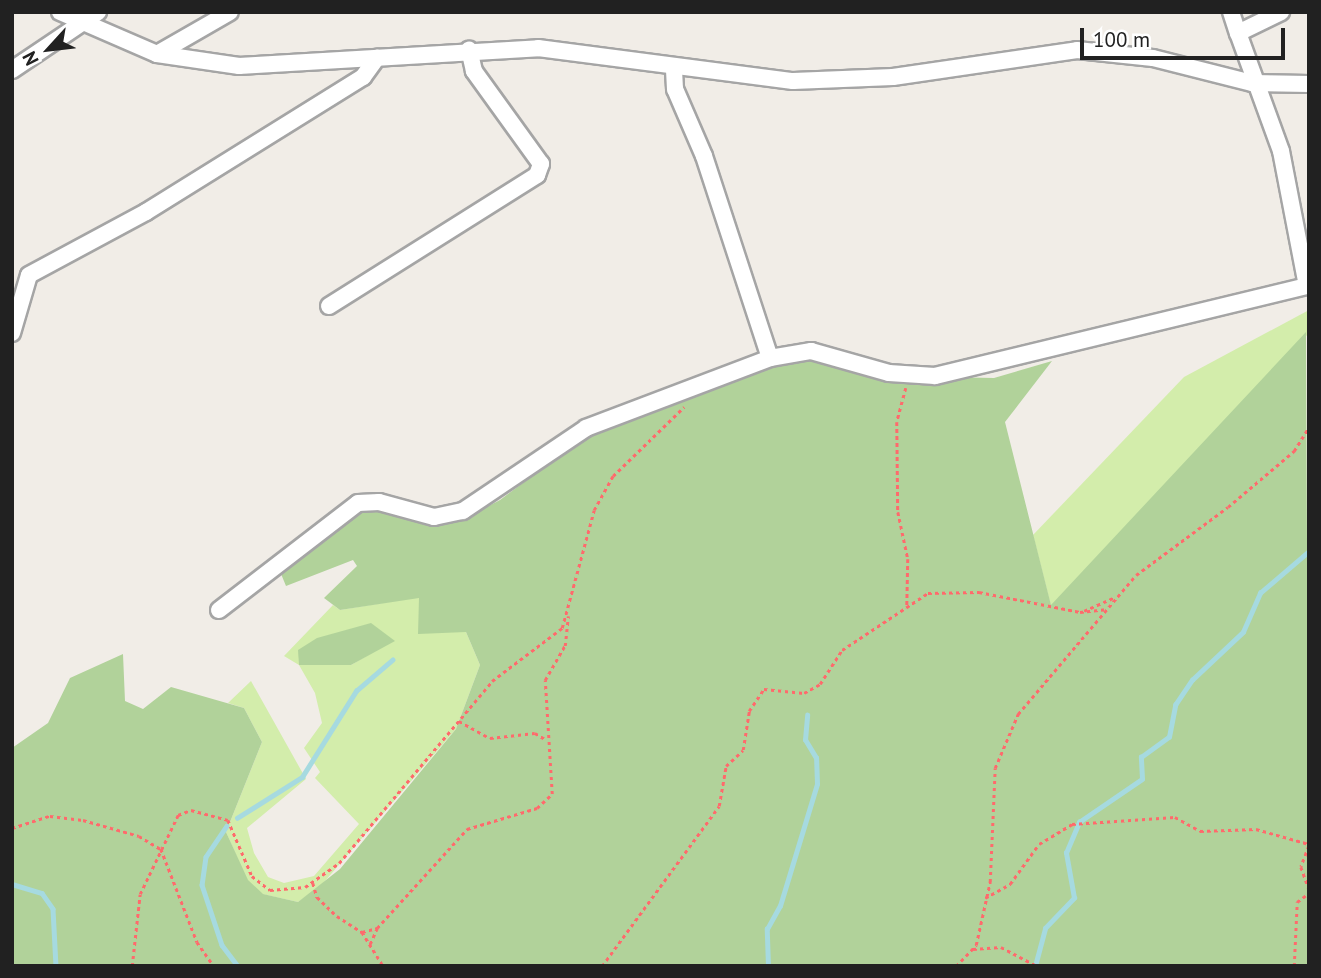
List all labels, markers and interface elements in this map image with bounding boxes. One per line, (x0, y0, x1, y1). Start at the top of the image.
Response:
north arrow (14, 14, 84, 84)
scale bar (1083, 14, 1288, 58)
text: 100 m (1093, 26, 1150, 53)
text: N (17, 48, 44, 70)

